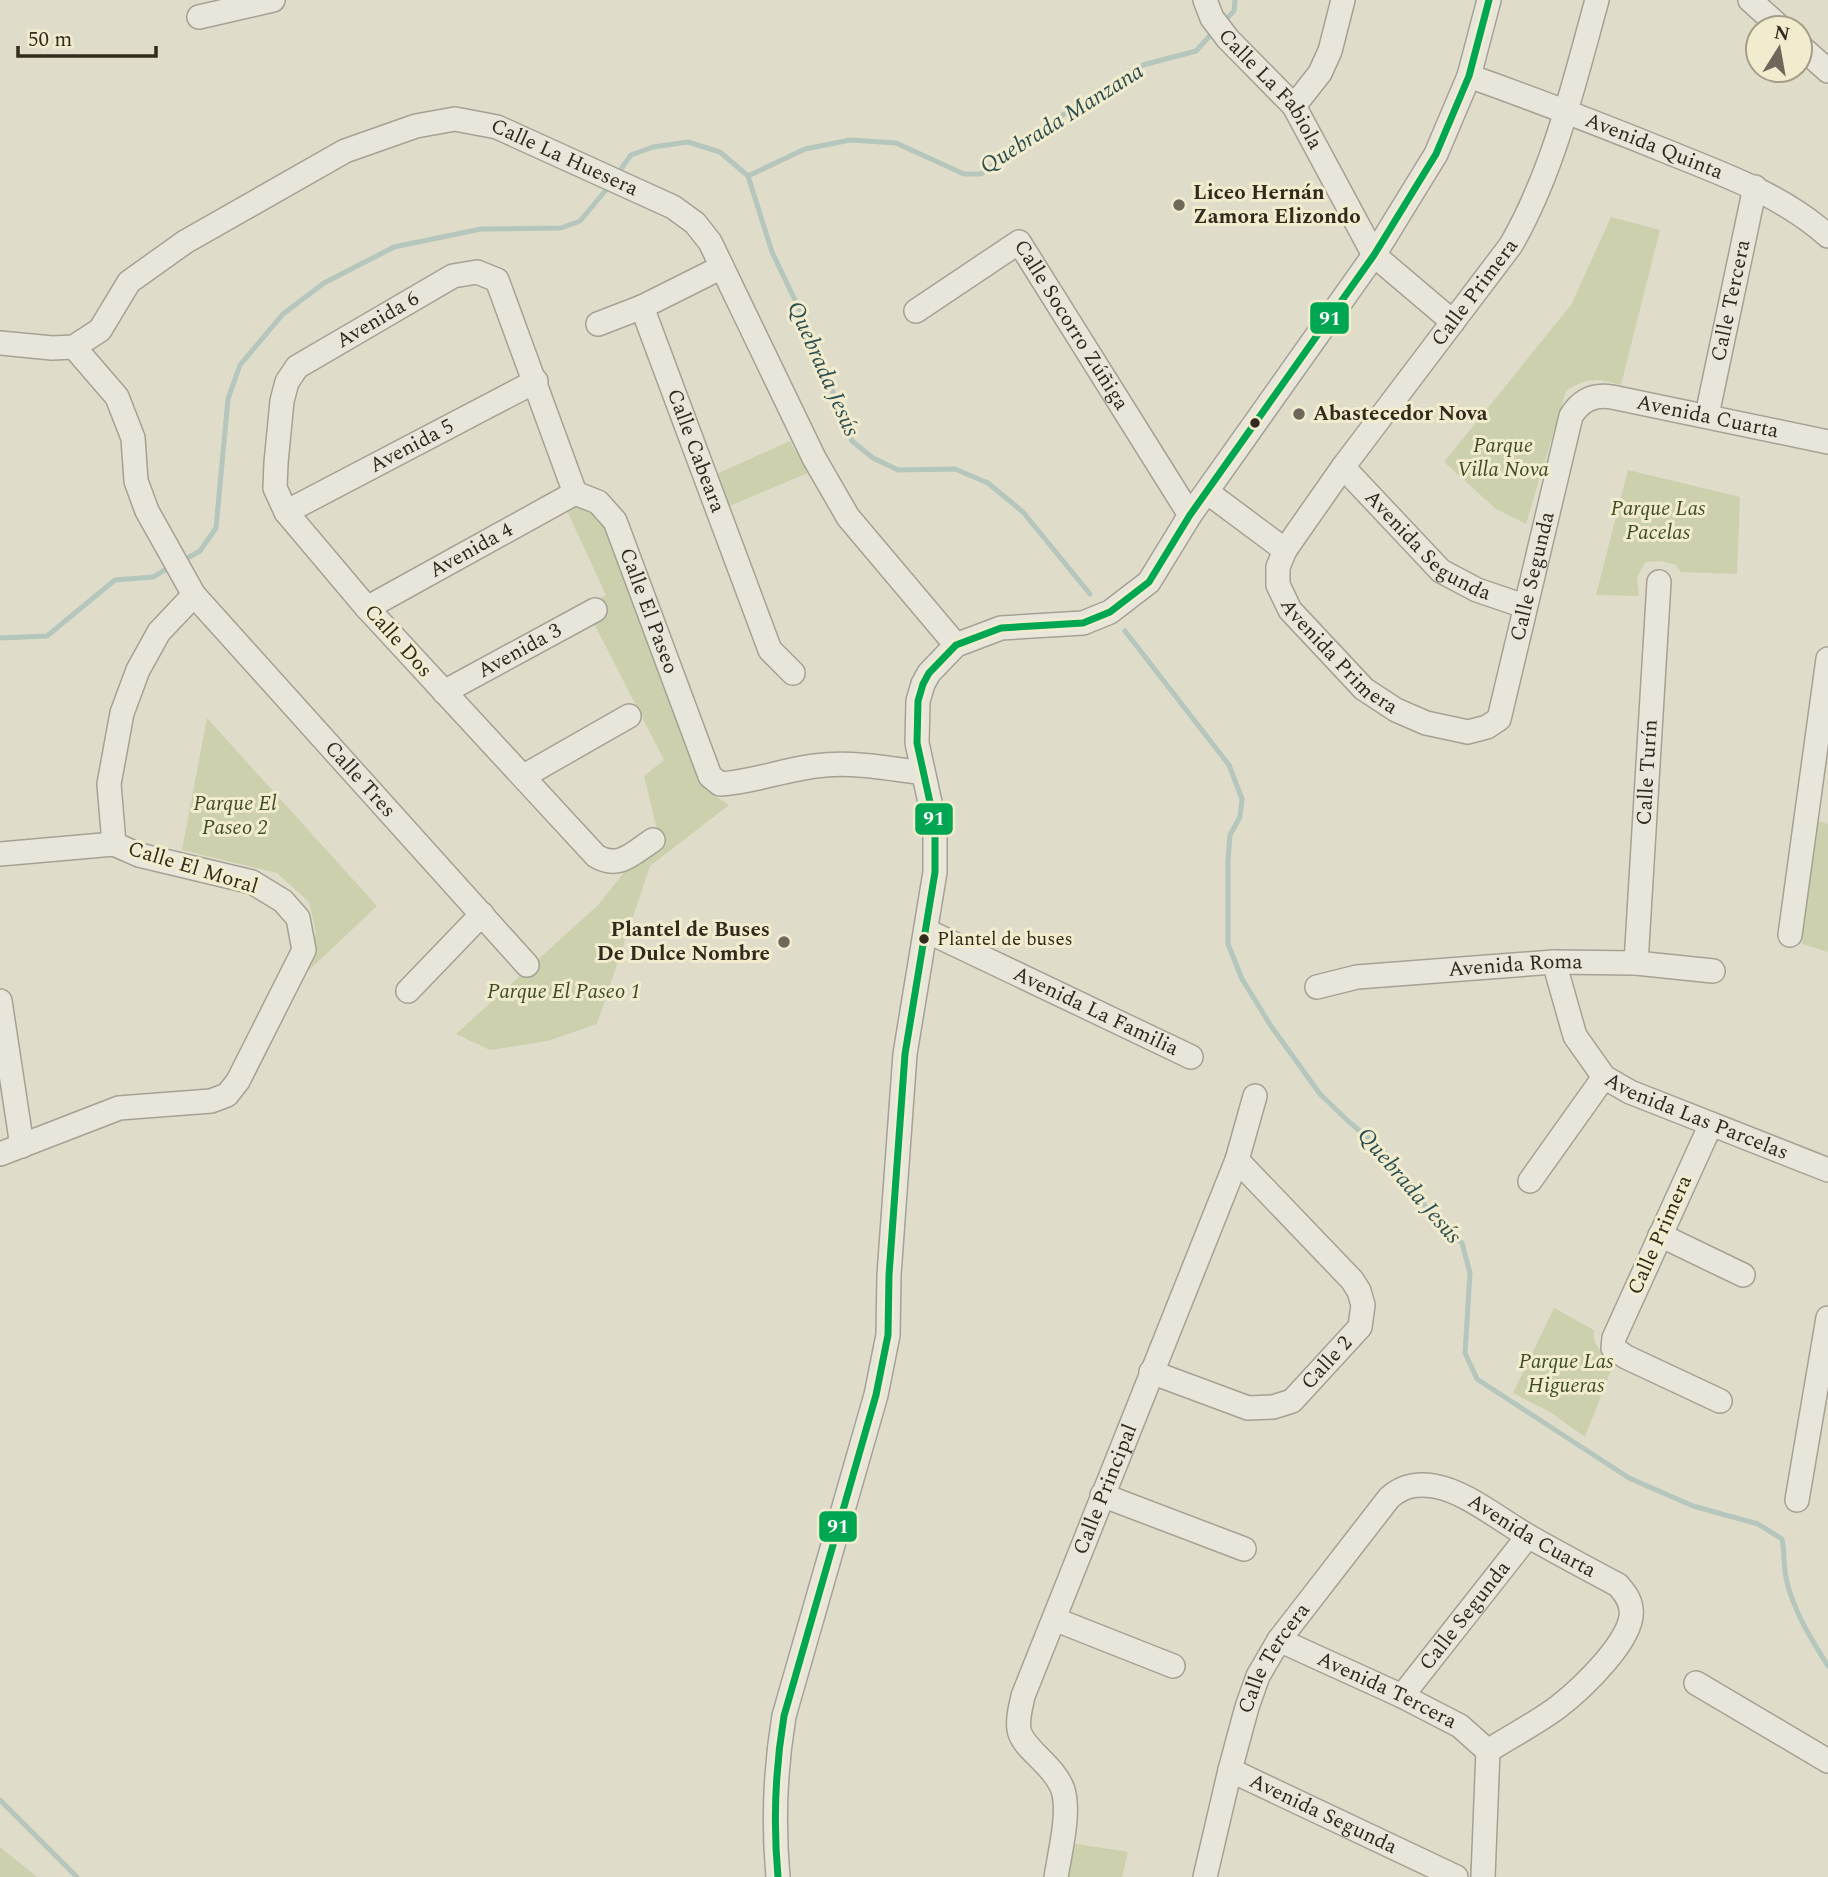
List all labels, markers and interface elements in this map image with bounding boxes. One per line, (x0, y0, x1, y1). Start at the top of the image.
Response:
scale bar (18, 14, 156, 58)
north arrow (1744, 14, 1814, 84)
text: N (1772, 18, 1792, 49)
street label: Calle La Fabiola (1210, 22, 1331, 156)
text: 50 m (28, 24, 72, 56)
water label: Quebrada Manzana (973, 54, 1151, 184)
street label: Avenida Quinta (1580, 104, 1729, 189)
street label: Calle La Huesera (485, 110, 644, 205)
place label: Liceo Hernán Zamora Elizondo (1193, 177, 1361, 233)
marker: Liceo Hernán Zamora Elizondo (1171, 197, 1187, 213)
street label: Calle Primera (1423, 231, 1527, 353)
street label: Calle Socorro Zúñiga (1005, 233, 1137, 417)
street label: Calle Tercera (1703, 236, 1760, 364)
street label: Avenida 6 (330, 283, 425, 357)
water label: Quebrada Jesús (778, 296, 868, 442)
line badge: 91 (1309, 301, 1350, 335)
text: 91 (1319, 305, 1341, 334)
street label: Calle Cabeara (658, 384, 734, 518)
street label: Avenida Cuarta (1634, 386, 1782, 447)
place label: Abastecedor Nova (1313, 398, 1488, 430)
marker: Abastecedor Nova (1291, 406, 1307, 422)
street label: Avenida 5 (364, 411, 460, 482)
unlabelled marker (1248, 416, 1262, 430)
park label: Parque Villa Nova (1457, 430, 1549, 486)
street label: Avenida Segunda (1357, 483, 1496, 610)
park label: Parque Las Pacelas (1610, 493, 1706, 549)
street label: Calle Segunda (1502, 508, 1564, 645)
street label: Avenida 4 (423, 514, 519, 587)
street label: Calle El Paseo (610, 543, 687, 679)
street label: Avenida Primera (1271, 594, 1405, 723)
street label: Calle Dos (356, 597, 440, 685)
street label: Avenida 3 (472, 615, 568, 687)
street label: Calle Turín (1628, 718, 1667, 826)
street label: Calle Tres (316, 734, 403, 825)
park label: Parque El Paseo 2 (193, 788, 277, 844)
line badge: 91 (914, 802, 954, 836)
text: 91 (923, 805, 945, 834)
street label: Calle El Moral (124, 833, 262, 903)
place label: Plantel de Buses De Dulce Nombre (597, 914, 770, 970)
place label: Plantel de buses (937, 925, 1073, 954)
marker: Plantel de buses (917, 932, 931, 946)
marker: Plantel de Buses De Dulce Nombre (776, 934, 792, 950)
street label: Avenida Roma (1447, 946, 1583, 986)
street label: Avenida La Familia (1007, 958, 1185, 1065)
park label: Parque El Paseo 1 (487, 976, 641, 1008)
street label: Avenida Las Parcelas (1598, 1064, 1793, 1169)
water label: Quebrada Jesús (1348, 1120, 1470, 1252)
street label: Calle Primera (1619, 1169, 1701, 1300)
street label: Calle 2 (1294, 1329, 1360, 1397)
park label: Parque Las Higueras (1518, 1346, 1614, 1402)
street label: Calle Principal (1065, 1419, 1146, 1560)
street label: Avenida Cuarta (1461, 1486, 1602, 1587)
line badge: 91 (818, 1510, 858, 1543)
text: 91 (827, 1513, 849, 1542)
street label: Calle Segunda (1412, 1553, 1519, 1678)
street label: Calle Tercera (1230, 1595, 1319, 1718)
street label: Avenida Tercera (1312, 1643, 1463, 1738)
street label: Avenida Segunda (1244, 1765, 1403, 1863)

